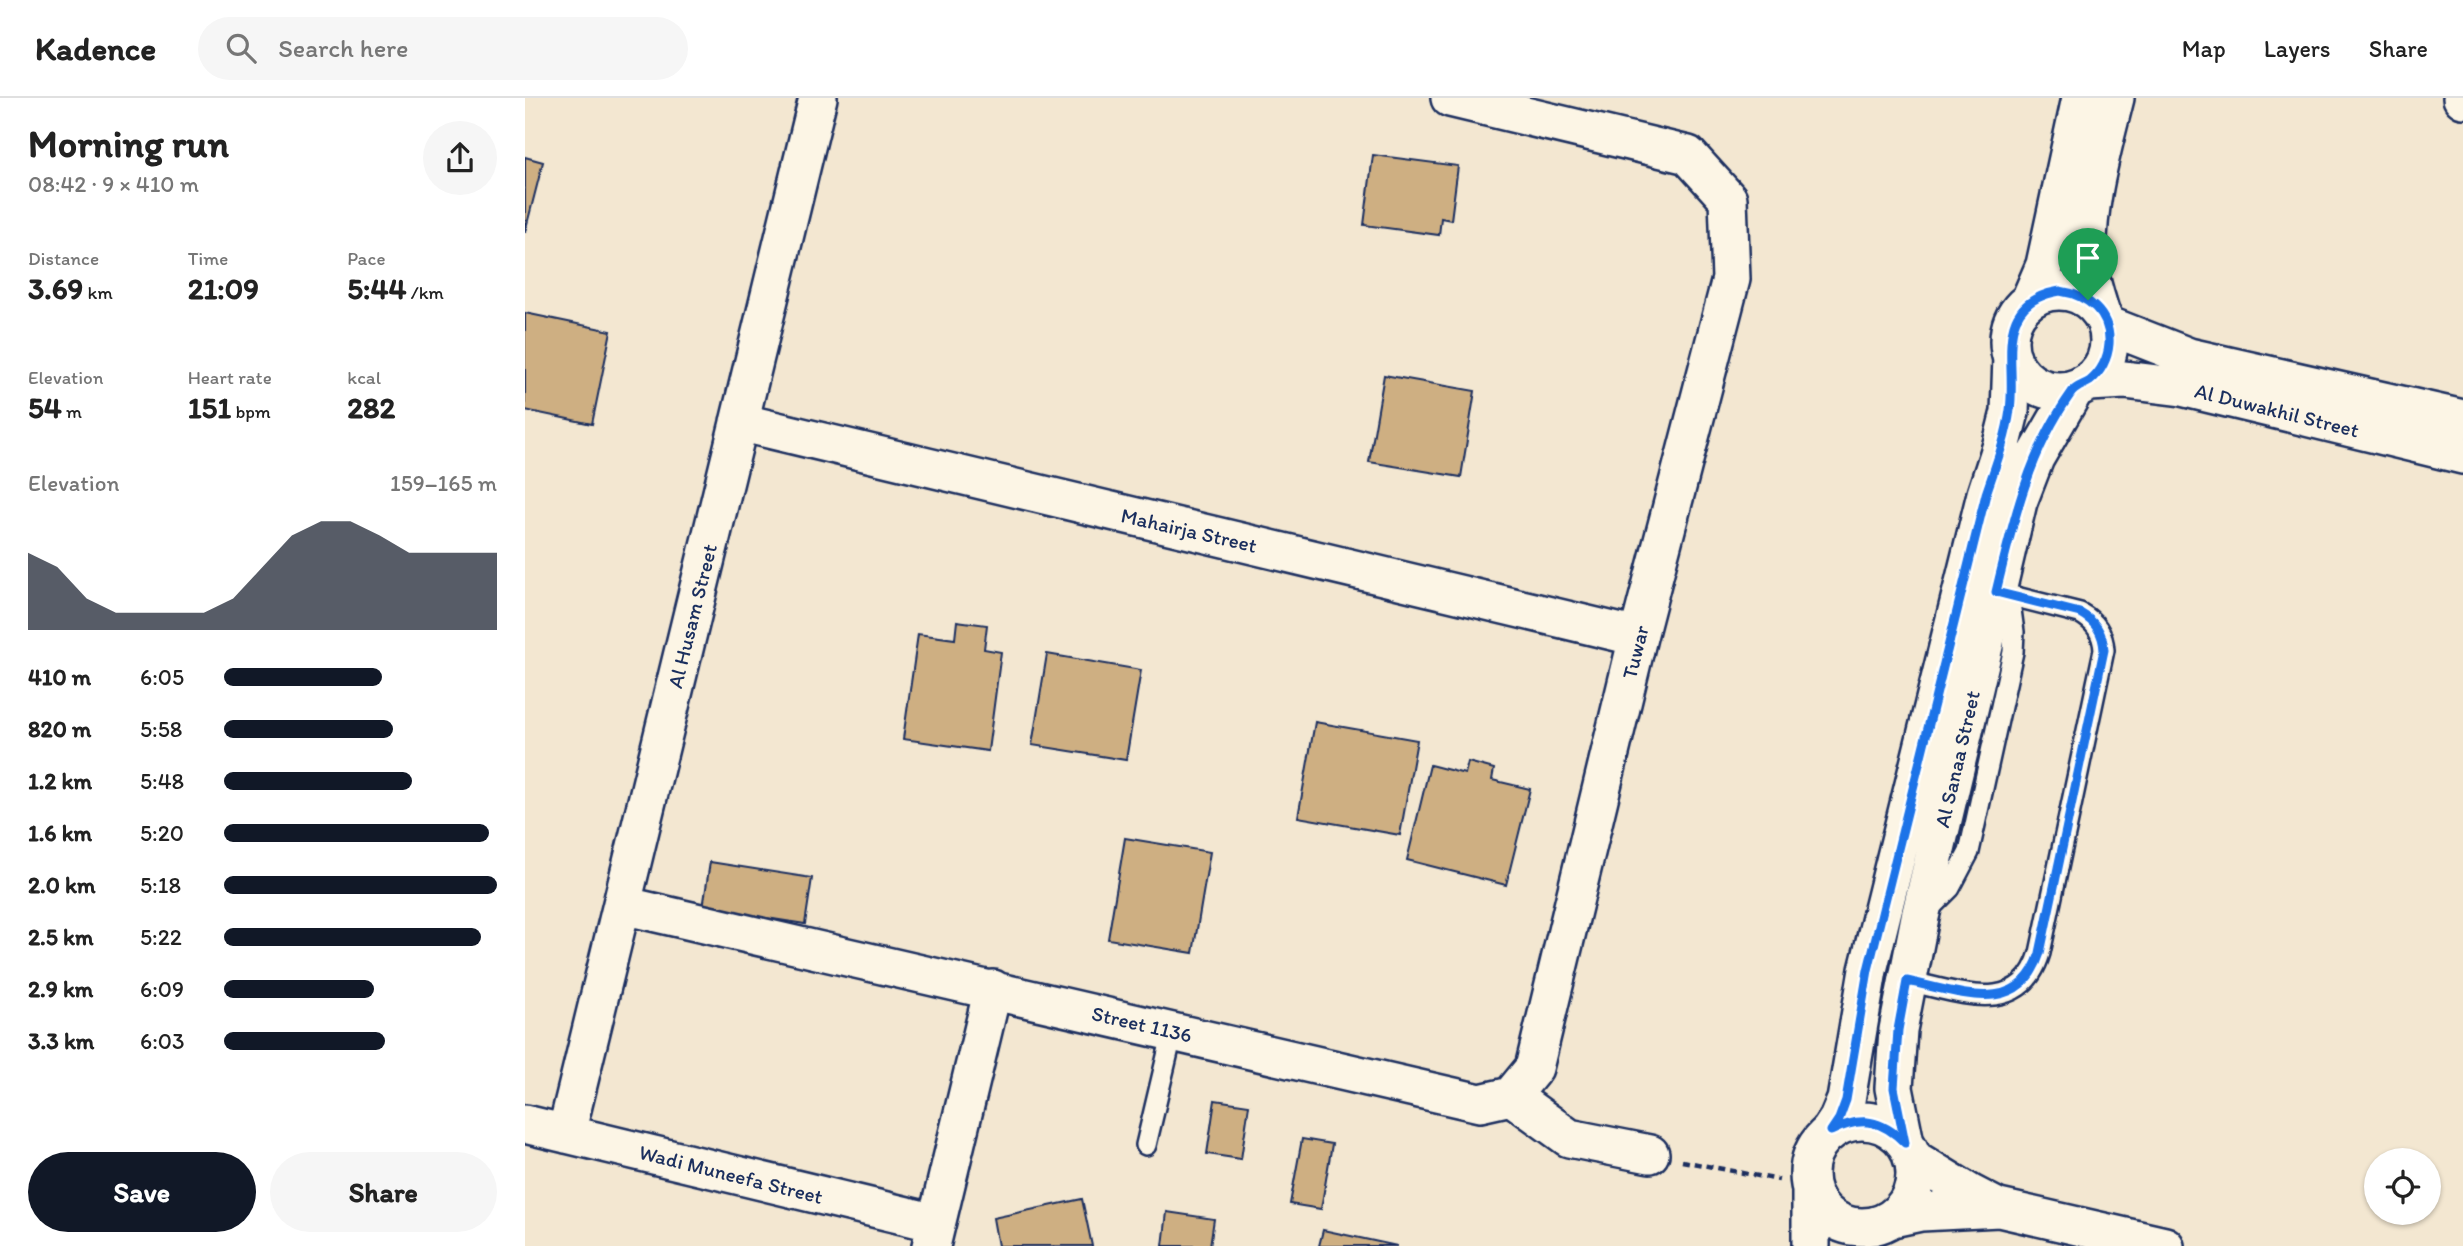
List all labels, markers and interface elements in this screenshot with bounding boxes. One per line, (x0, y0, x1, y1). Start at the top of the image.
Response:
search box (198, 17, 688, 80)
text: Kadence (35, 29, 156, 68)
icon: search (222, 29, 260, 67)
text: Search here (278, 32, 409, 64)
text: Map (2182, 34, 2226, 63)
text: Layers (2264, 34, 2331, 63)
text: Share (2369, 34, 2428, 63)
text: Morning run (28, 121, 229, 167)
button: share (423, 121, 497, 195)
text: 08:42 · 9 × 410 m (28, 170, 199, 198)
pin (2058, 228, 2118, 300)
icon: arrive (2069, 239, 2107, 277)
text: Distance (28, 247, 99, 270)
text: Time (188, 247, 228, 270)
text: Pace (347, 247, 385, 270)
text: 3.69 (28, 270, 83, 307)
text: 21:09 (188, 270, 259, 307)
text: 5:44 (347, 270, 407, 307)
text: km (83, 281, 113, 304)
text: /km (407, 281, 444, 304)
text: Elevation (28, 366, 104, 389)
text: Heart rate (188, 366, 272, 389)
text: kcal (347, 366, 381, 389)
street label: Al Duwakhil Street (2192, 378, 2362, 443)
text: 54 (28, 389, 62, 426)
text: 151 (188, 389, 231, 426)
text: 282 (347, 389, 395, 426)
text: m (62, 400, 82, 423)
text: bpm (231, 400, 271, 423)
text: Elevation (28, 469, 119, 497)
text: 159–165 m (390, 469, 497, 497)
street label: Mahairja Street (1119, 502, 1260, 558)
street label: Al Husam Street (662, 541, 722, 691)
street label: Tuwar (1616, 623, 1654, 681)
text: 410 m (28, 663, 91, 691)
text: 6:05 (140, 663, 184, 691)
street label: Al Sanaa Street (1929, 688, 1985, 830)
text: 820 m (28, 715, 91, 743)
text: 5:58 (140, 715, 182, 743)
text: 1.2 km (28, 767, 92, 795)
text: 5:48 (140, 767, 184, 795)
text: 1.6 km (28, 819, 92, 847)
text: 5:20 (140, 819, 184, 847)
text: 2.0 km (28, 871, 96, 899)
text: 5:18 (140, 871, 181, 899)
text: 2.5 km (28, 923, 93, 951)
text: 5:22 (140, 923, 182, 951)
text: 2.9 km (28, 975, 93, 1003)
text: 6:09 (140, 975, 184, 1003)
street label: Street 1136 (1089, 1000, 1195, 1048)
text: 3.3 km (28, 1027, 94, 1055)
text: 6:03 (140, 1027, 185, 1055)
street label: Wadi Muneefa Street (636, 1139, 826, 1209)
map controls (2364, 1148, 2441, 1225)
button: locate (2364, 1148, 2441, 1225)
button: Save (28, 1152, 256, 1232)
button: Share (270, 1152, 497, 1232)

